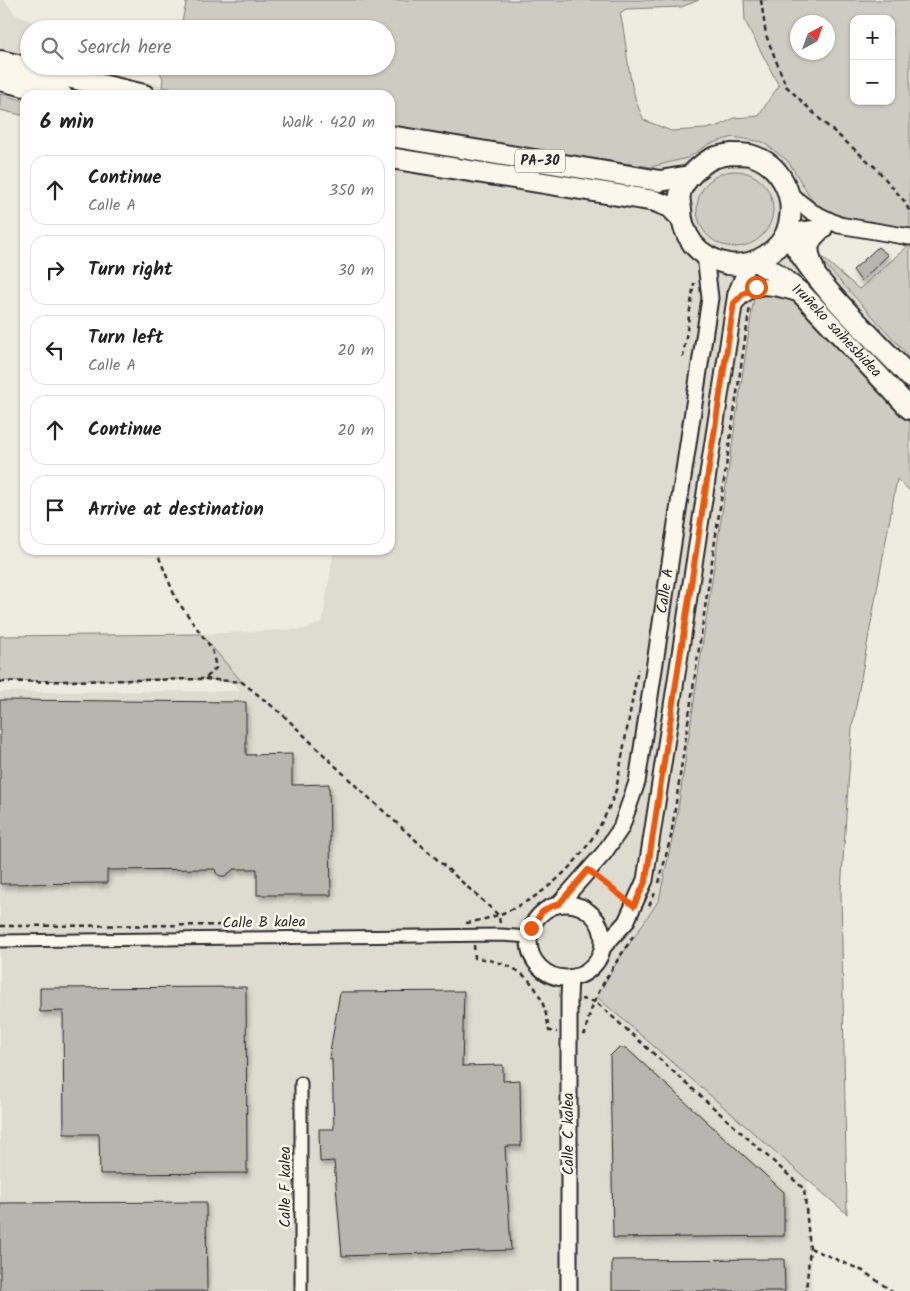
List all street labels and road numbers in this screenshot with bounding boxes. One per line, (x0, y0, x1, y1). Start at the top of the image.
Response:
road number: PA-30 (515, 150, 565, 172)
street label: Iruñeko saihesbidea (786, 278, 887, 384)
street label: Calle A (651, 567, 681, 615)
street label: Calle B kalea (222, 910, 306, 936)
street label: Calle C kalea (557, 1093, 581, 1175)
street label: Calle F kalea (274, 1146, 298, 1228)

